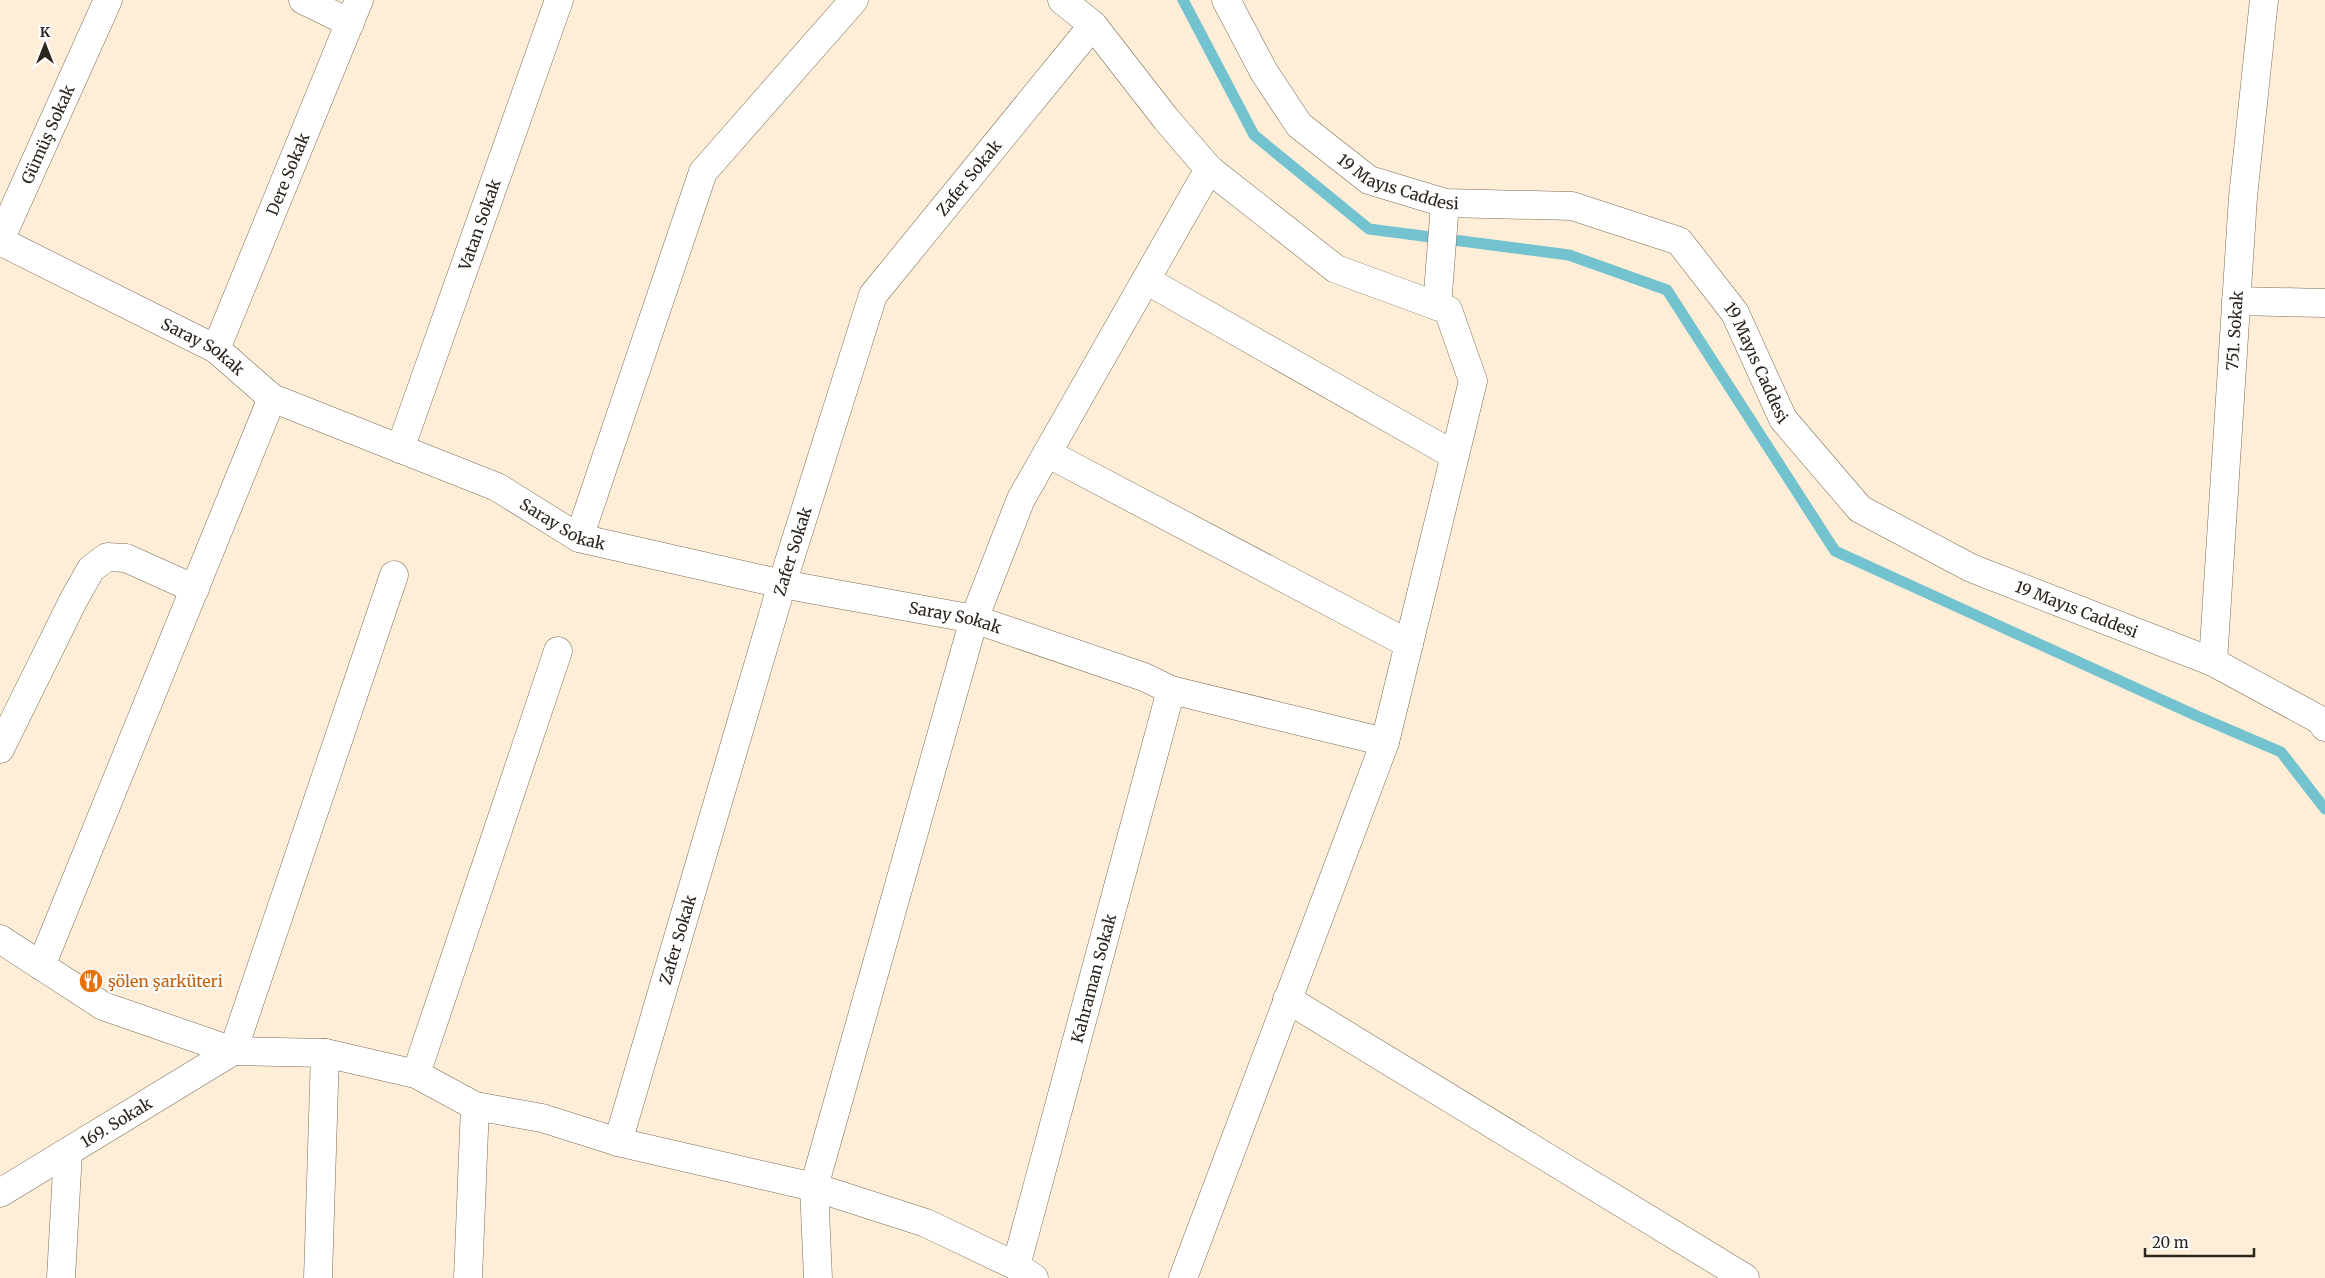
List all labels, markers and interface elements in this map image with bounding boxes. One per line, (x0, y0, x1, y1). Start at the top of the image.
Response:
north arrow (20, 20, 70, 70)
text: K (40, 23, 51, 41)
street label: Gümüş Sokak (17, 81, 79, 187)
street label: Dere Sokak (262, 129, 314, 218)
street label: Zafer Sokak (932, 135, 1006, 220)
street label: 19 Mayıs Caddesi (1334, 149, 1459, 213)
street label: Vatan Sokak (454, 176, 505, 274)
street label: 751. Sokak (2222, 289, 2247, 371)
street label: 19 Mayıs Caddesi (1720, 298, 1792, 428)
street label: Saray Sokak (158, 313, 249, 380)
street label: Saray Sokak (516, 494, 608, 554)
street label: Zafer Sokak (769, 503, 816, 598)
street label: 19 Mayıs Caddesi (2012, 576, 2141, 642)
street label: Saray Sokak (907, 597, 1005, 638)
street label: Zafer Sokak (655, 892, 700, 987)
street label: Kahraman Sokak (1067, 911, 1121, 1045)
restaurant icon: şölen şarküteri (78, 968, 104, 994)
place label: şölen şarküteri (108, 971, 223, 991)
street label: 169. Sokak (77, 1092, 156, 1152)
scale bar (2145, 1226, 2254, 1258)
text: 20 m (2152, 1233, 2189, 1252)

